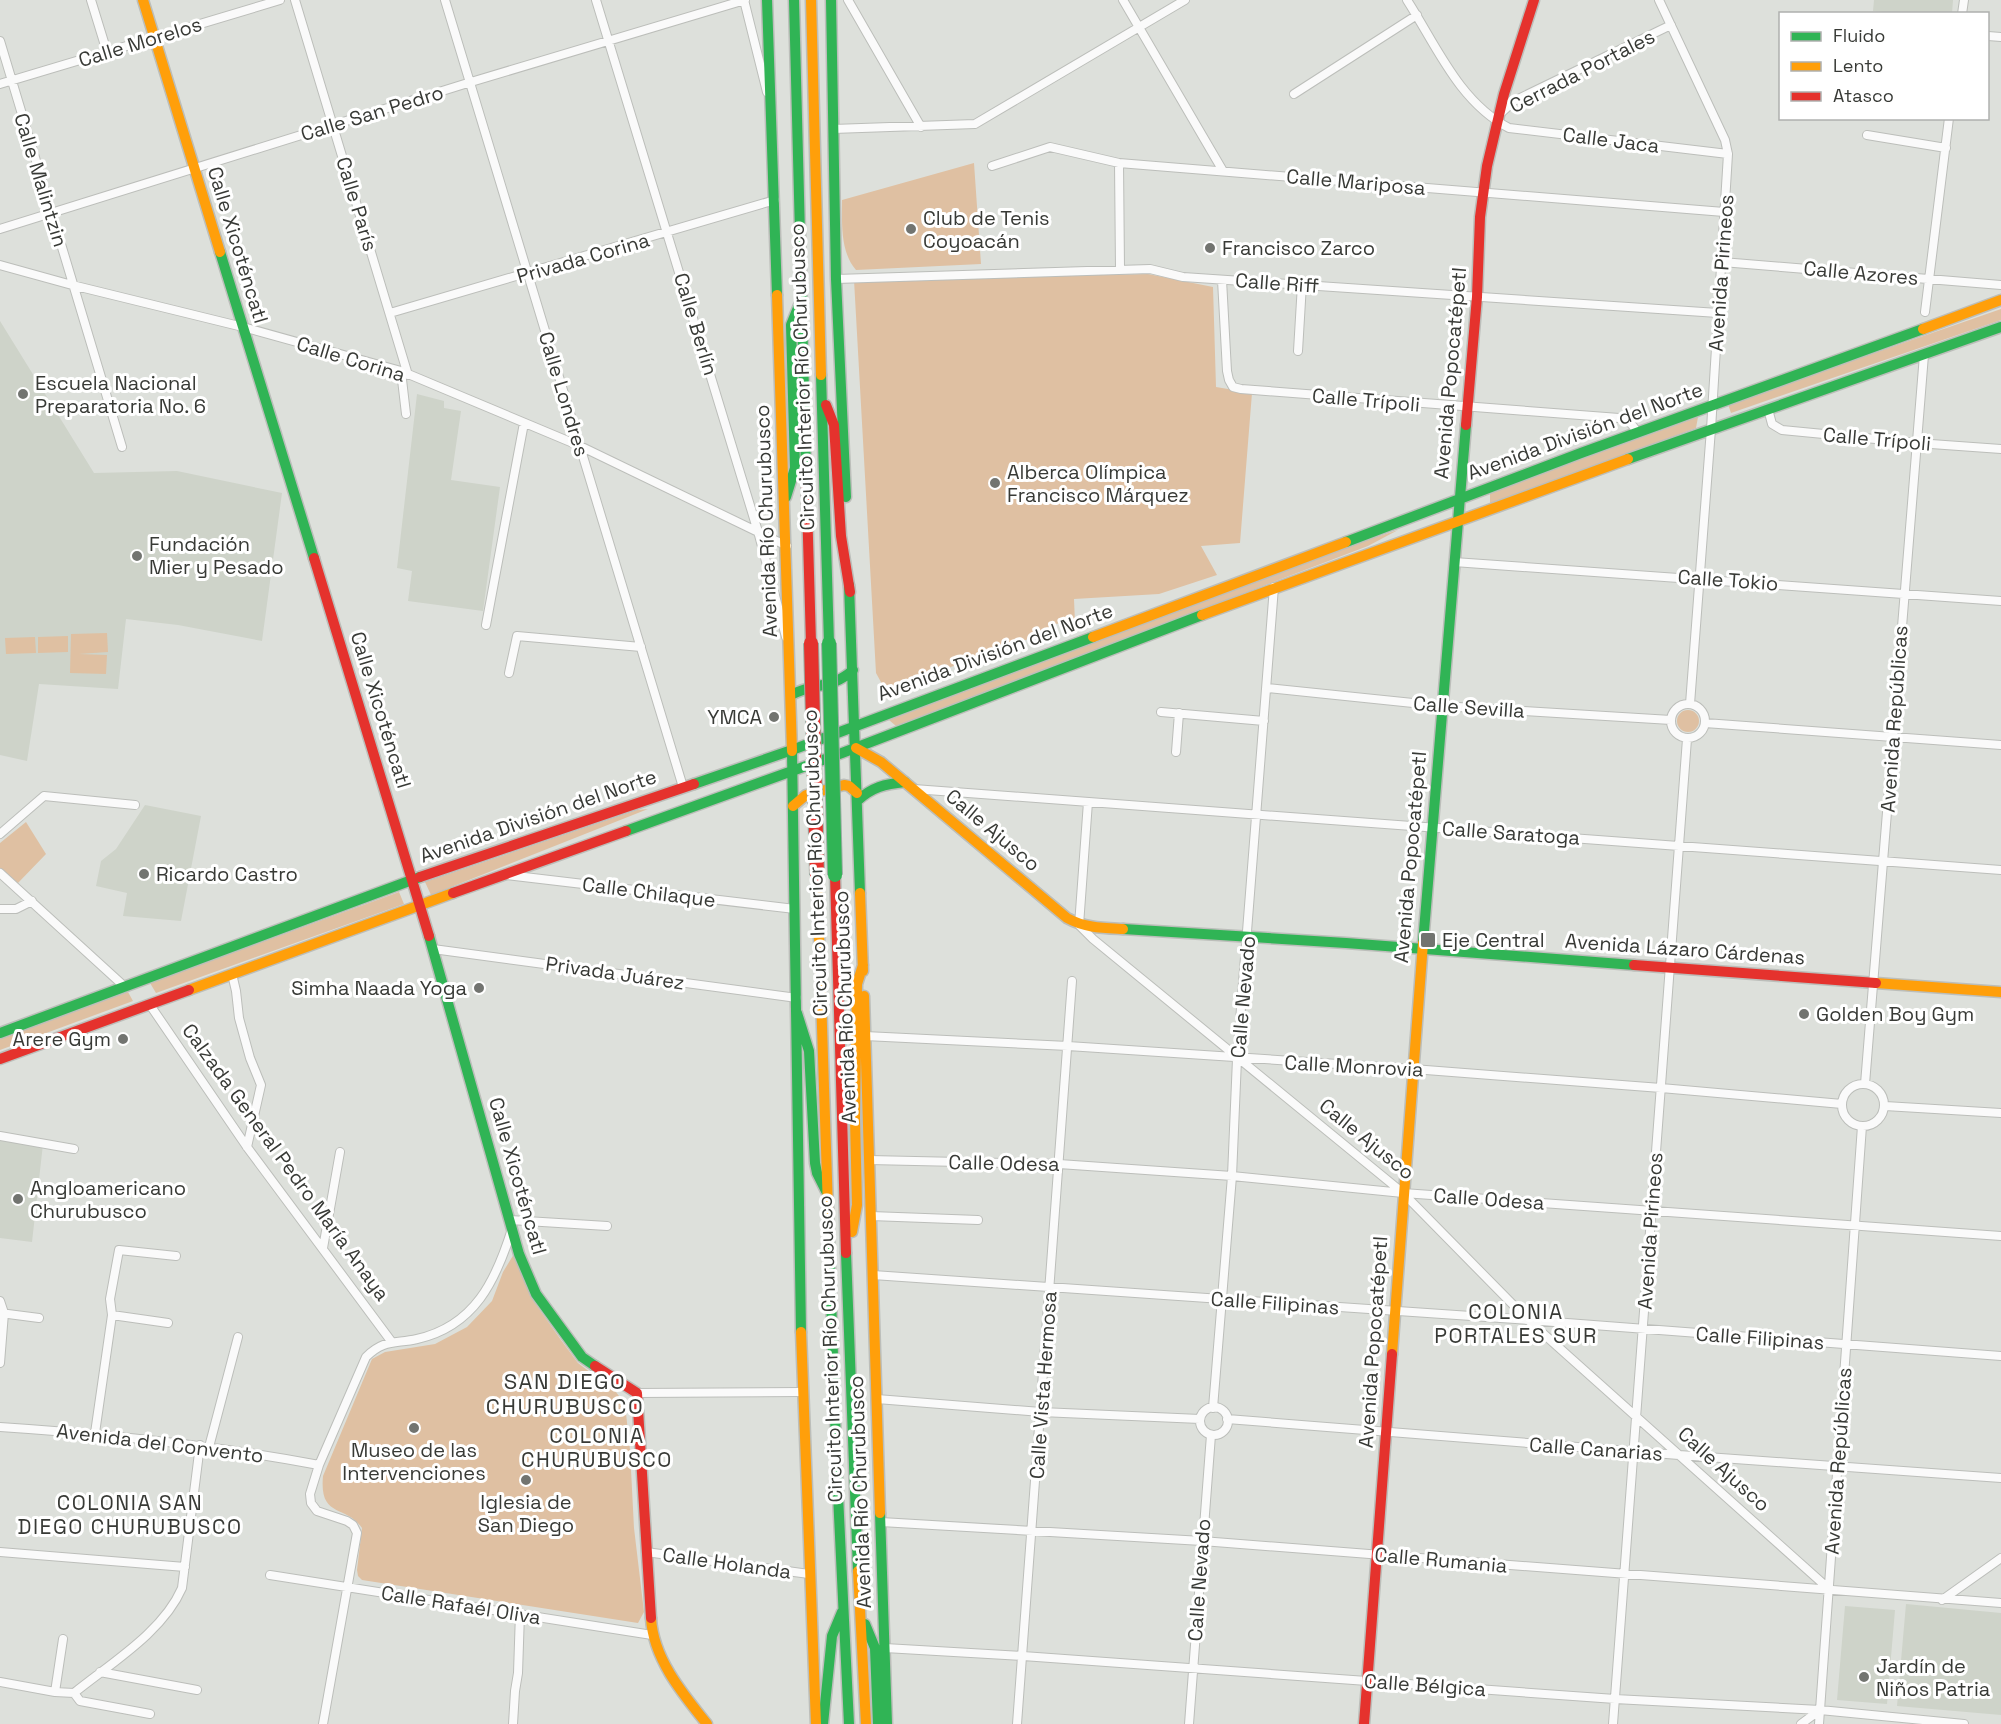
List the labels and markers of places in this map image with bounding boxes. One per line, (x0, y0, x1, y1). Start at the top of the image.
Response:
place label: Club de Tenis Coyoacán (923, 205, 1050, 254)
marker: Club de Tenis Coyoacán (904, 222, 918, 236)
place label: Francisco Zarco (1222, 235, 1375, 261)
marker: Francisco Zarco (1203, 241, 1217, 255)
place label: Escuela Nacional Preparatoria No. 6 (35, 370, 206, 419)
marker: Escuela Nacional Preparatoria No. 6 (16, 387, 30, 401)
place label: Alberca Olímpica Francisco Márquez (1007, 459, 1189, 508)
marker: Alberca Olímpica Francisco Márquez (988, 476, 1002, 490)
place label: Fundación Mier y Pesado (149, 531, 284, 580)
marker: Fundación Mier y Pesado (130, 549, 144, 563)
place label: YMCA (707, 704, 762, 730)
marker: YMCA (767, 710, 781, 724)
place label: Ricardo Castro (156, 861, 298, 887)
marker: Ricardo Castro (137, 867, 151, 881)
place label: Eje Central (1442, 927, 1545, 953)
marker: Eje Central (1419, 931, 1437, 949)
place label: Simha Naada Yoga (291, 975, 467, 1001)
marker: Simha Naada Yoga (472, 981, 486, 995)
place label: Golden Boy Gym (1816, 1001, 1974, 1027)
marker: Golden Boy Gym (1797, 1007, 1811, 1021)
place label: Arere Gym (13, 1026, 111, 1052)
marker: Arere Gym (116, 1032, 130, 1046)
place label: Angloamericano Churubusco (30, 1175, 186, 1224)
marker: Angloamericano Churubusco (11, 1192, 25, 1206)
marker: Museo de las Intervenciones (407, 1421, 421, 1435)
place label: Museo de las Intervenciones (342, 1437, 486, 1486)
marker: Iglesia de San Diego (519, 1473, 533, 1487)
place label: Iglesia de San Diego (478, 1489, 574, 1538)
place label: Jardín de Niños Patria (1876, 1653, 1990, 1702)
marker: Jardín de Niños Patria (1857, 1670, 1871, 1684)

